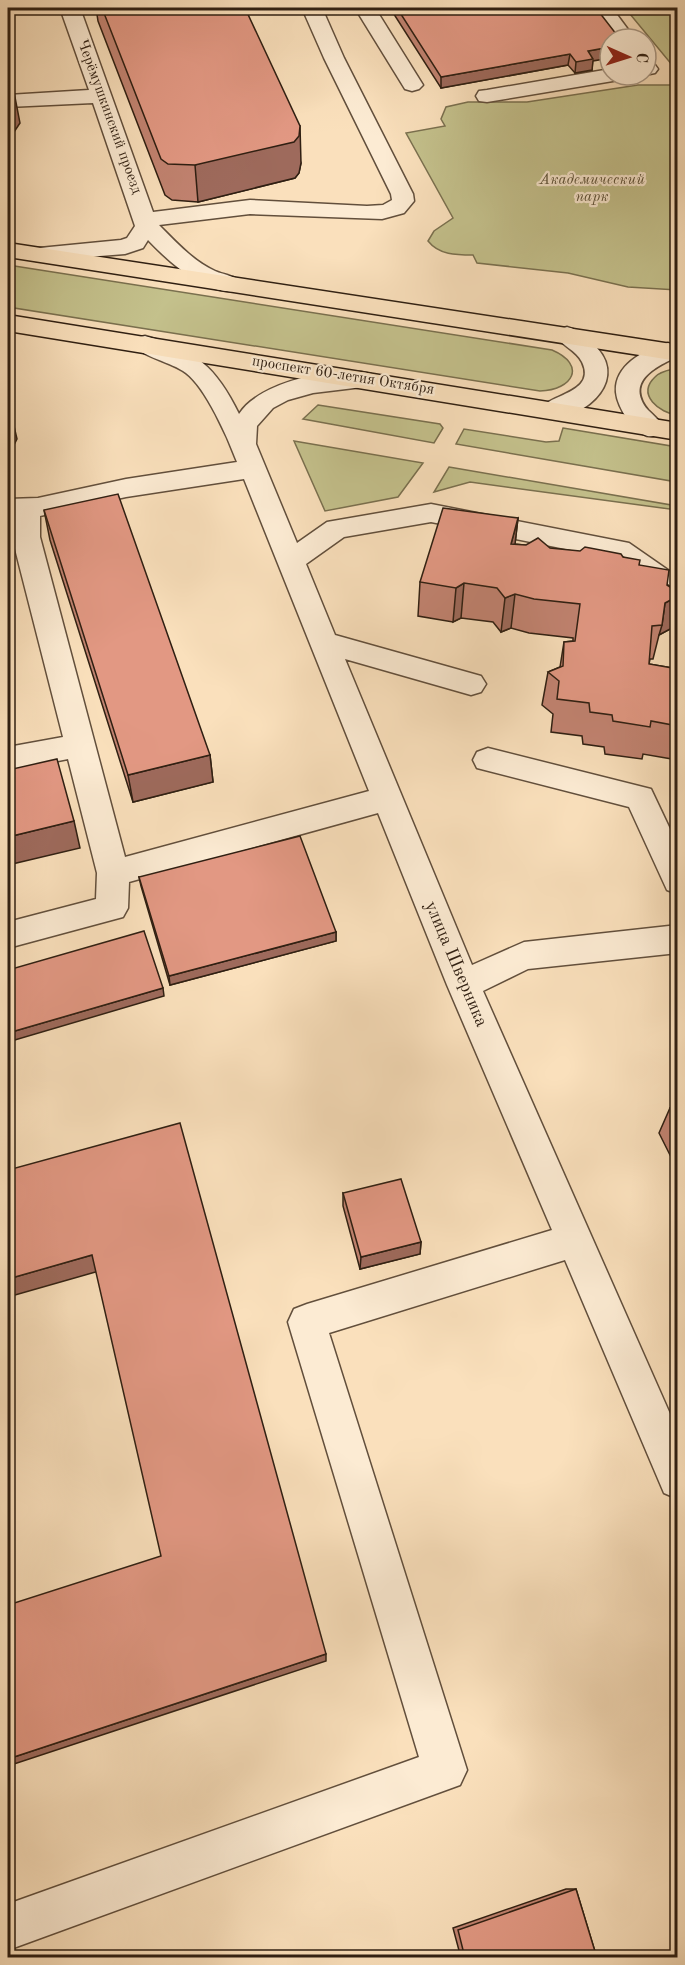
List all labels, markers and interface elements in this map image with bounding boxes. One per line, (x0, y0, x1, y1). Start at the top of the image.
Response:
north arrow (598, 27, 658, 87)
street label: Черёмушкинский проезд (74, 38, 144, 197)
text: С (633, 52, 649, 63)
park label: Академический парк (538, 173, 645, 205)
street label: проспект 60-летия Октября (251, 354, 435, 398)
street label: улица Шверника (421, 899, 491, 1030)

